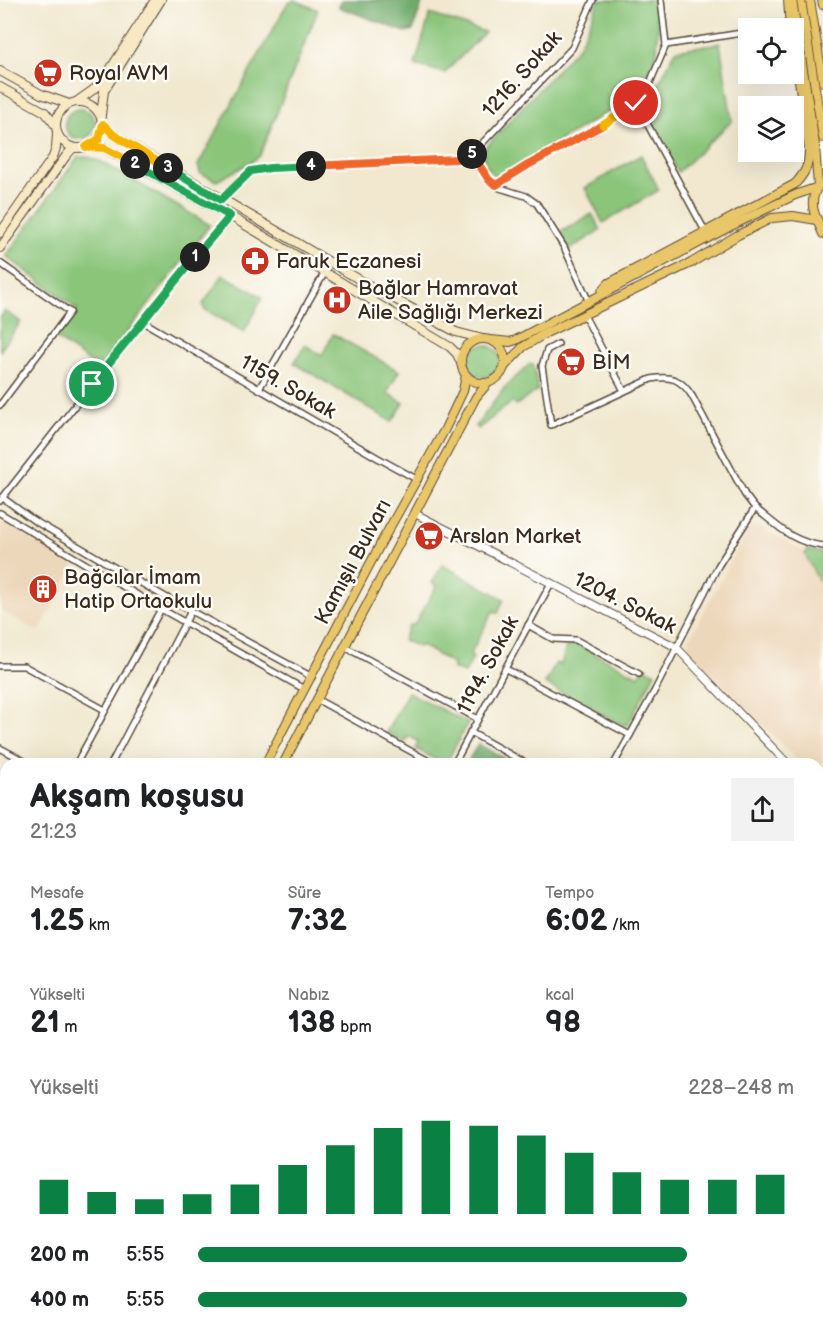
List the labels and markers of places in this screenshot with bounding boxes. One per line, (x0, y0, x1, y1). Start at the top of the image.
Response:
supermarket icon: Royal AVM (32, 57, 64, 89)
place label: Royal AVM (69, 61, 169, 86)
pin (610, 77, 661, 128)
pin: 5 (457, 139, 487, 169)
pin: 2 (120, 149, 150, 179)
pin: 4 (296, 151, 326, 181)
pin: 3 (153, 153, 183, 183)
pin: 1 (180, 242, 210, 272)
pharmacy icon: Faruk Eczanesi (239, 245, 271, 277)
place label: Faruk Eczanesi (276, 249, 421, 274)
place label: Bağlar Hamravat Aile Sağlığı Merkezi (358, 276, 543, 325)
hospital icon: Bağlar Hamravat Aile Sağlığı Merkezi (321, 284, 353, 316)
supermarket icon: BİM (555, 346, 587, 378)
place label: BİM (592, 350, 631, 375)
pin (66, 358, 117, 409)
supermarket icon: Arslan Market (413, 520, 445, 552)
place label: Arslan Market (450, 524, 582, 549)
place label: Bağcılar İmam Hatip Ortaokulu (64, 565, 212, 614)
building icon: Bağcılar İmam Hatip Ortaokulu (27, 573, 59, 605)

